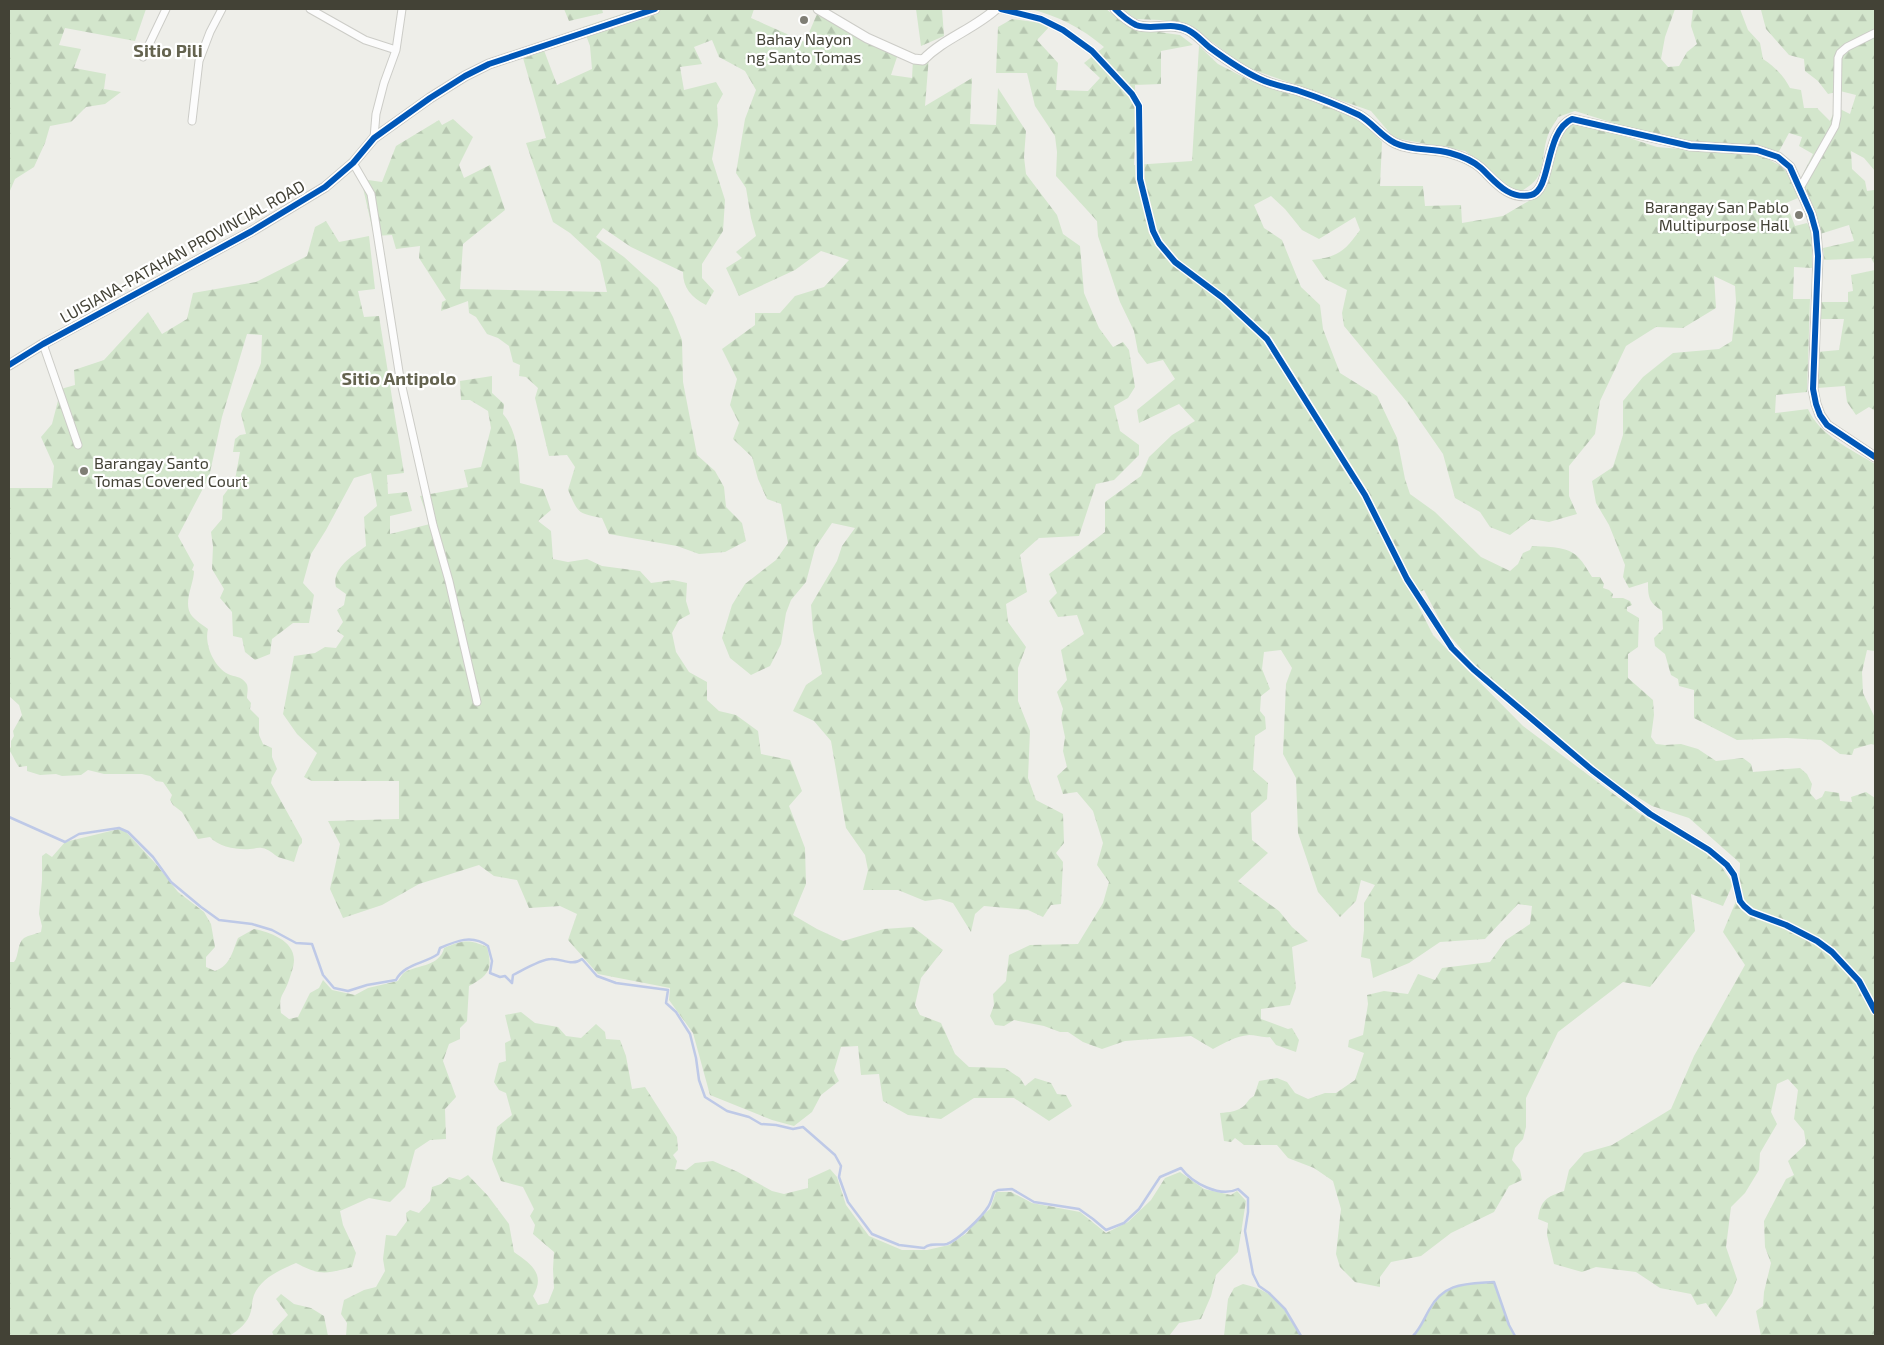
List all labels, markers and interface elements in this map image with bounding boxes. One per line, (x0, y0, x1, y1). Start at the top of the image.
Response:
marker: Bahay Nayon ng Santo Tomas (798, 14, 810, 26)
place label: Bahay Nayon ng Santo Tomas (747, 29, 861, 66)
district label: Sitio Pili (133, 39, 203, 61)
street label: LUISIANA-PATAHAN PROVINCIAL ROAD (56, 176, 308, 326)
place label: Barangay San Pablo Multipurpose Hall (1645, 197, 1789, 234)
marker: Barangay San Pablo Multipurpose Hall (1793, 209, 1805, 221)
district label: Sitio Antipolo (342, 367, 456, 389)
place label: Barangay Santo Tomas Covered Court (94, 453, 248, 490)
marker: Barangay Santo Tomas Covered Court (78, 465, 90, 477)

